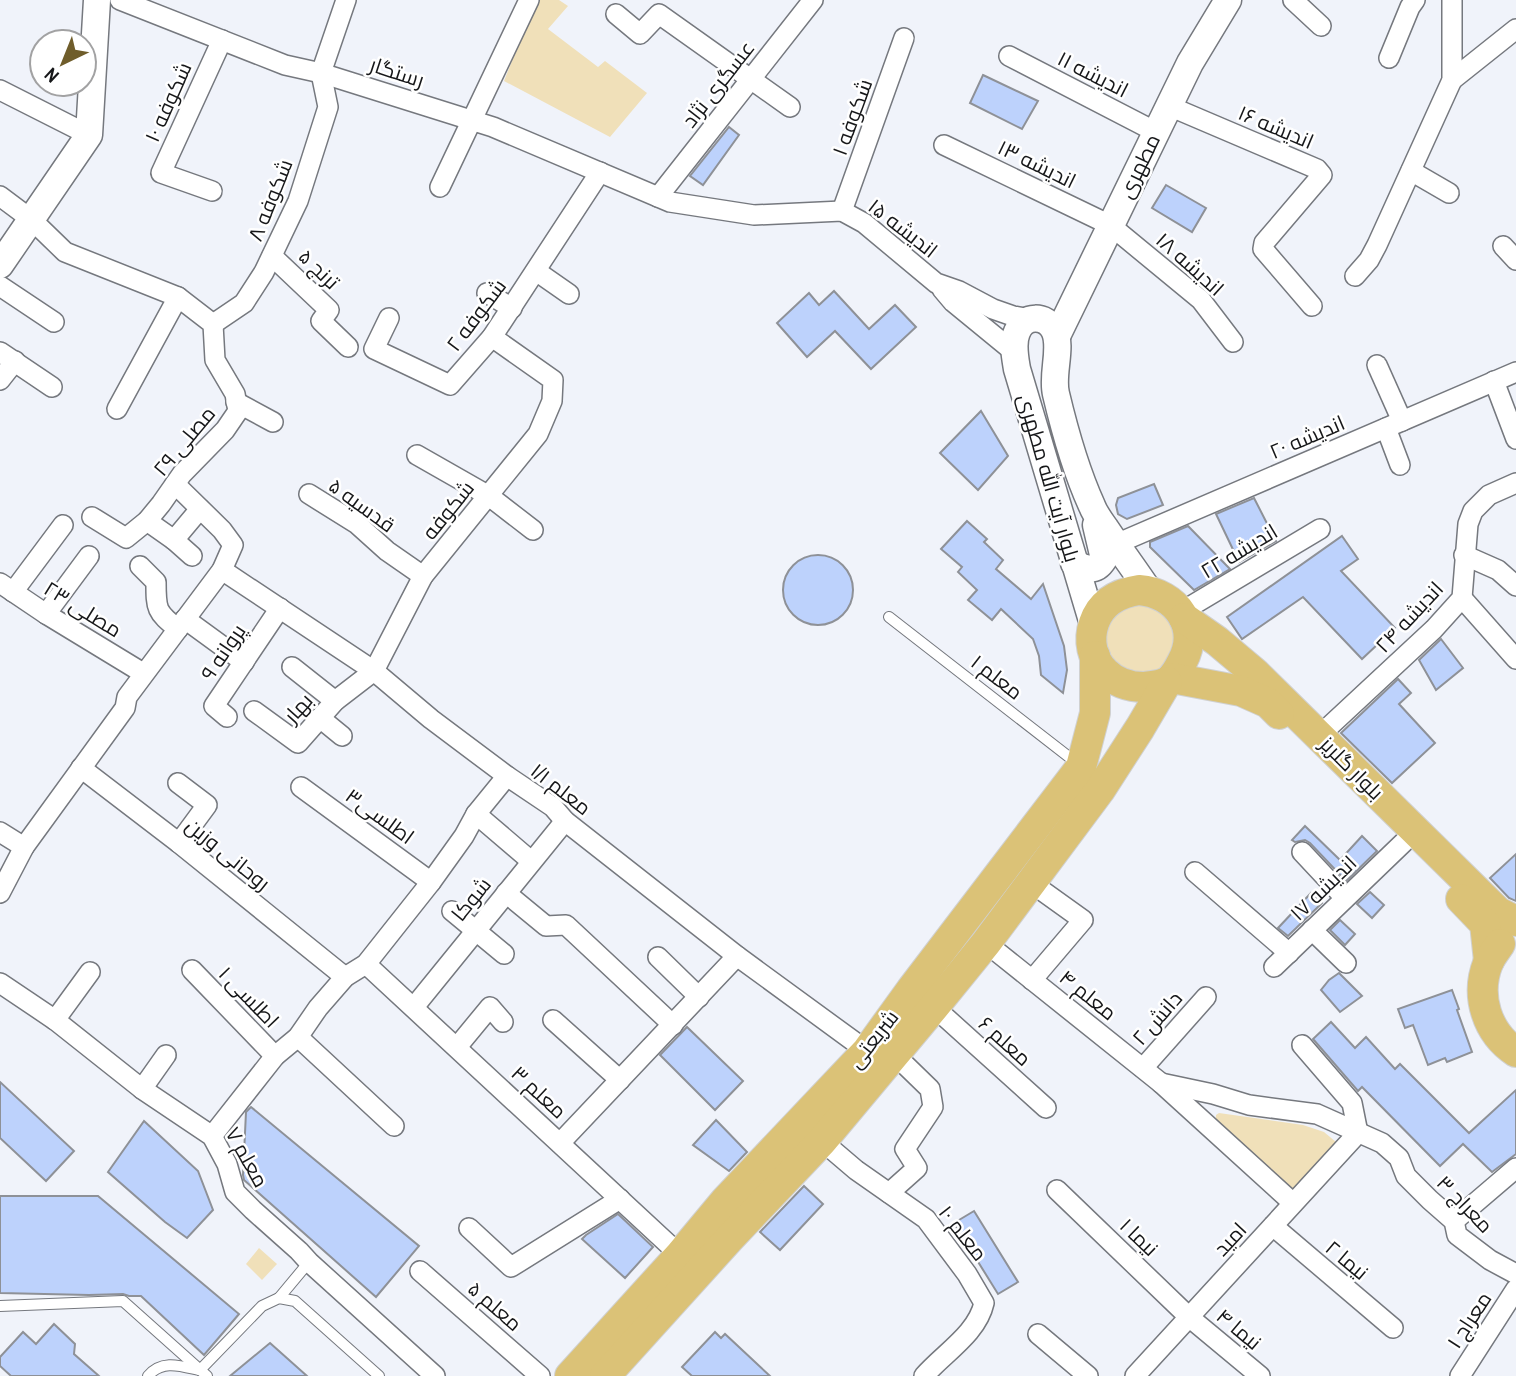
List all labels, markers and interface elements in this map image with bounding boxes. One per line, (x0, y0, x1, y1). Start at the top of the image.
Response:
north arrow (28, 28, 98, 98)
street label: عسگری نژاد (675, 35, 761, 133)
street label: اندیشه ۱۱ (1053, 44, 1133, 104)
street label: رستگار (365, 49, 428, 94)
street label: شکوفه ۱۰ (138, 57, 198, 147)
text: N (38, 62, 64, 89)
street label: شکوفه ۱ (825, 75, 879, 159)
street label: اندیشه ۱۶ (1234, 98, 1318, 156)
street label: مطهری (1111, 129, 1167, 203)
street label: اندیشه ١٣ (993, 133, 1081, 195)
street label: شکوفه ۸ (240, 155, 300, 245)
street label: اندیشه ۱۵ (862, 192, 944, 264)
street label: اندیشه ۱۸ (1150, 226, 1230, 302)
street label: ترنج ۵ (292, 242, 346, 296)
street label: شکوفه ۲ (439, 273, 513, 357)
street label: بلوار آیت الله مطهری (1011, 390, 1087, 566)
street label: مصلی ۲۹ (146, 400, 222, 482)
street label: اندیشه ۲۰ (1265, 408, 1349, 466)
street label: قدسیه ۵ (323, 471, 401, 539)
street label: شکوفه (415, 474, 481, 546)
street label: اندیشه ۲۲ (1195, 517, 1283, 585)
street label: مصلی ۲۳ (39, 574, 127, 644)
street label: اندیشه ۲۴ (1368, 575, 1450, 659)
street label: پروانه ۹ (194, 618, 253, 686)
street label: معلم ۱ (965, 648, 1029, 706)
street label: بهار (276, 687, 319, 730)
street label: بلوار گلریز (1313, 729, 1390, 806)
street label: معلم ۱/۱ (525, 756, 597, 822)
street label: اطلسی۳ (340, 781, 420, 851)
street label: روحانی وزین (180, 811, 276, 897)
street label: اندیشه ۱۷ (1283, 849, 1363, 927)
street label: شوکا (444, 871, 498, 927)
street label: اطلسی ۱ (212, 960, 286, 1034)
street label: معلم ۴ (1053, 963, 1123, 1027)
street label: دانش ۲ (1125, 985, 1189, 1051)
street label: شریعتی (841, 1004, 905, 1074)
street label: معلم ۶ (972, 1009, 1038, 1073)
street label: معلم ۳ (505, 1059, 573, 1125)
street label: معلم ۷ (219, 1122, 275, 1192)
street label: معراج ۳ (1430, 1169, 1500, 1239)
street label: معلم ۱۰ (932, 1199, 994, 1267)
street label: نیما ۱ (1113, 1211, 1165, 1263)
street label: امید (1207, 1216, 1253, 1262)
street label: نیما ۲ (1319, 1233, 1375, 1287)
street label: معلم ۵ (462, 1274, 528, 1338)
street label: معراج ۱ (1440, 1286, 1498, 1354)
street label: نیما ۴ (1210, 1302, 1268, 1356)

